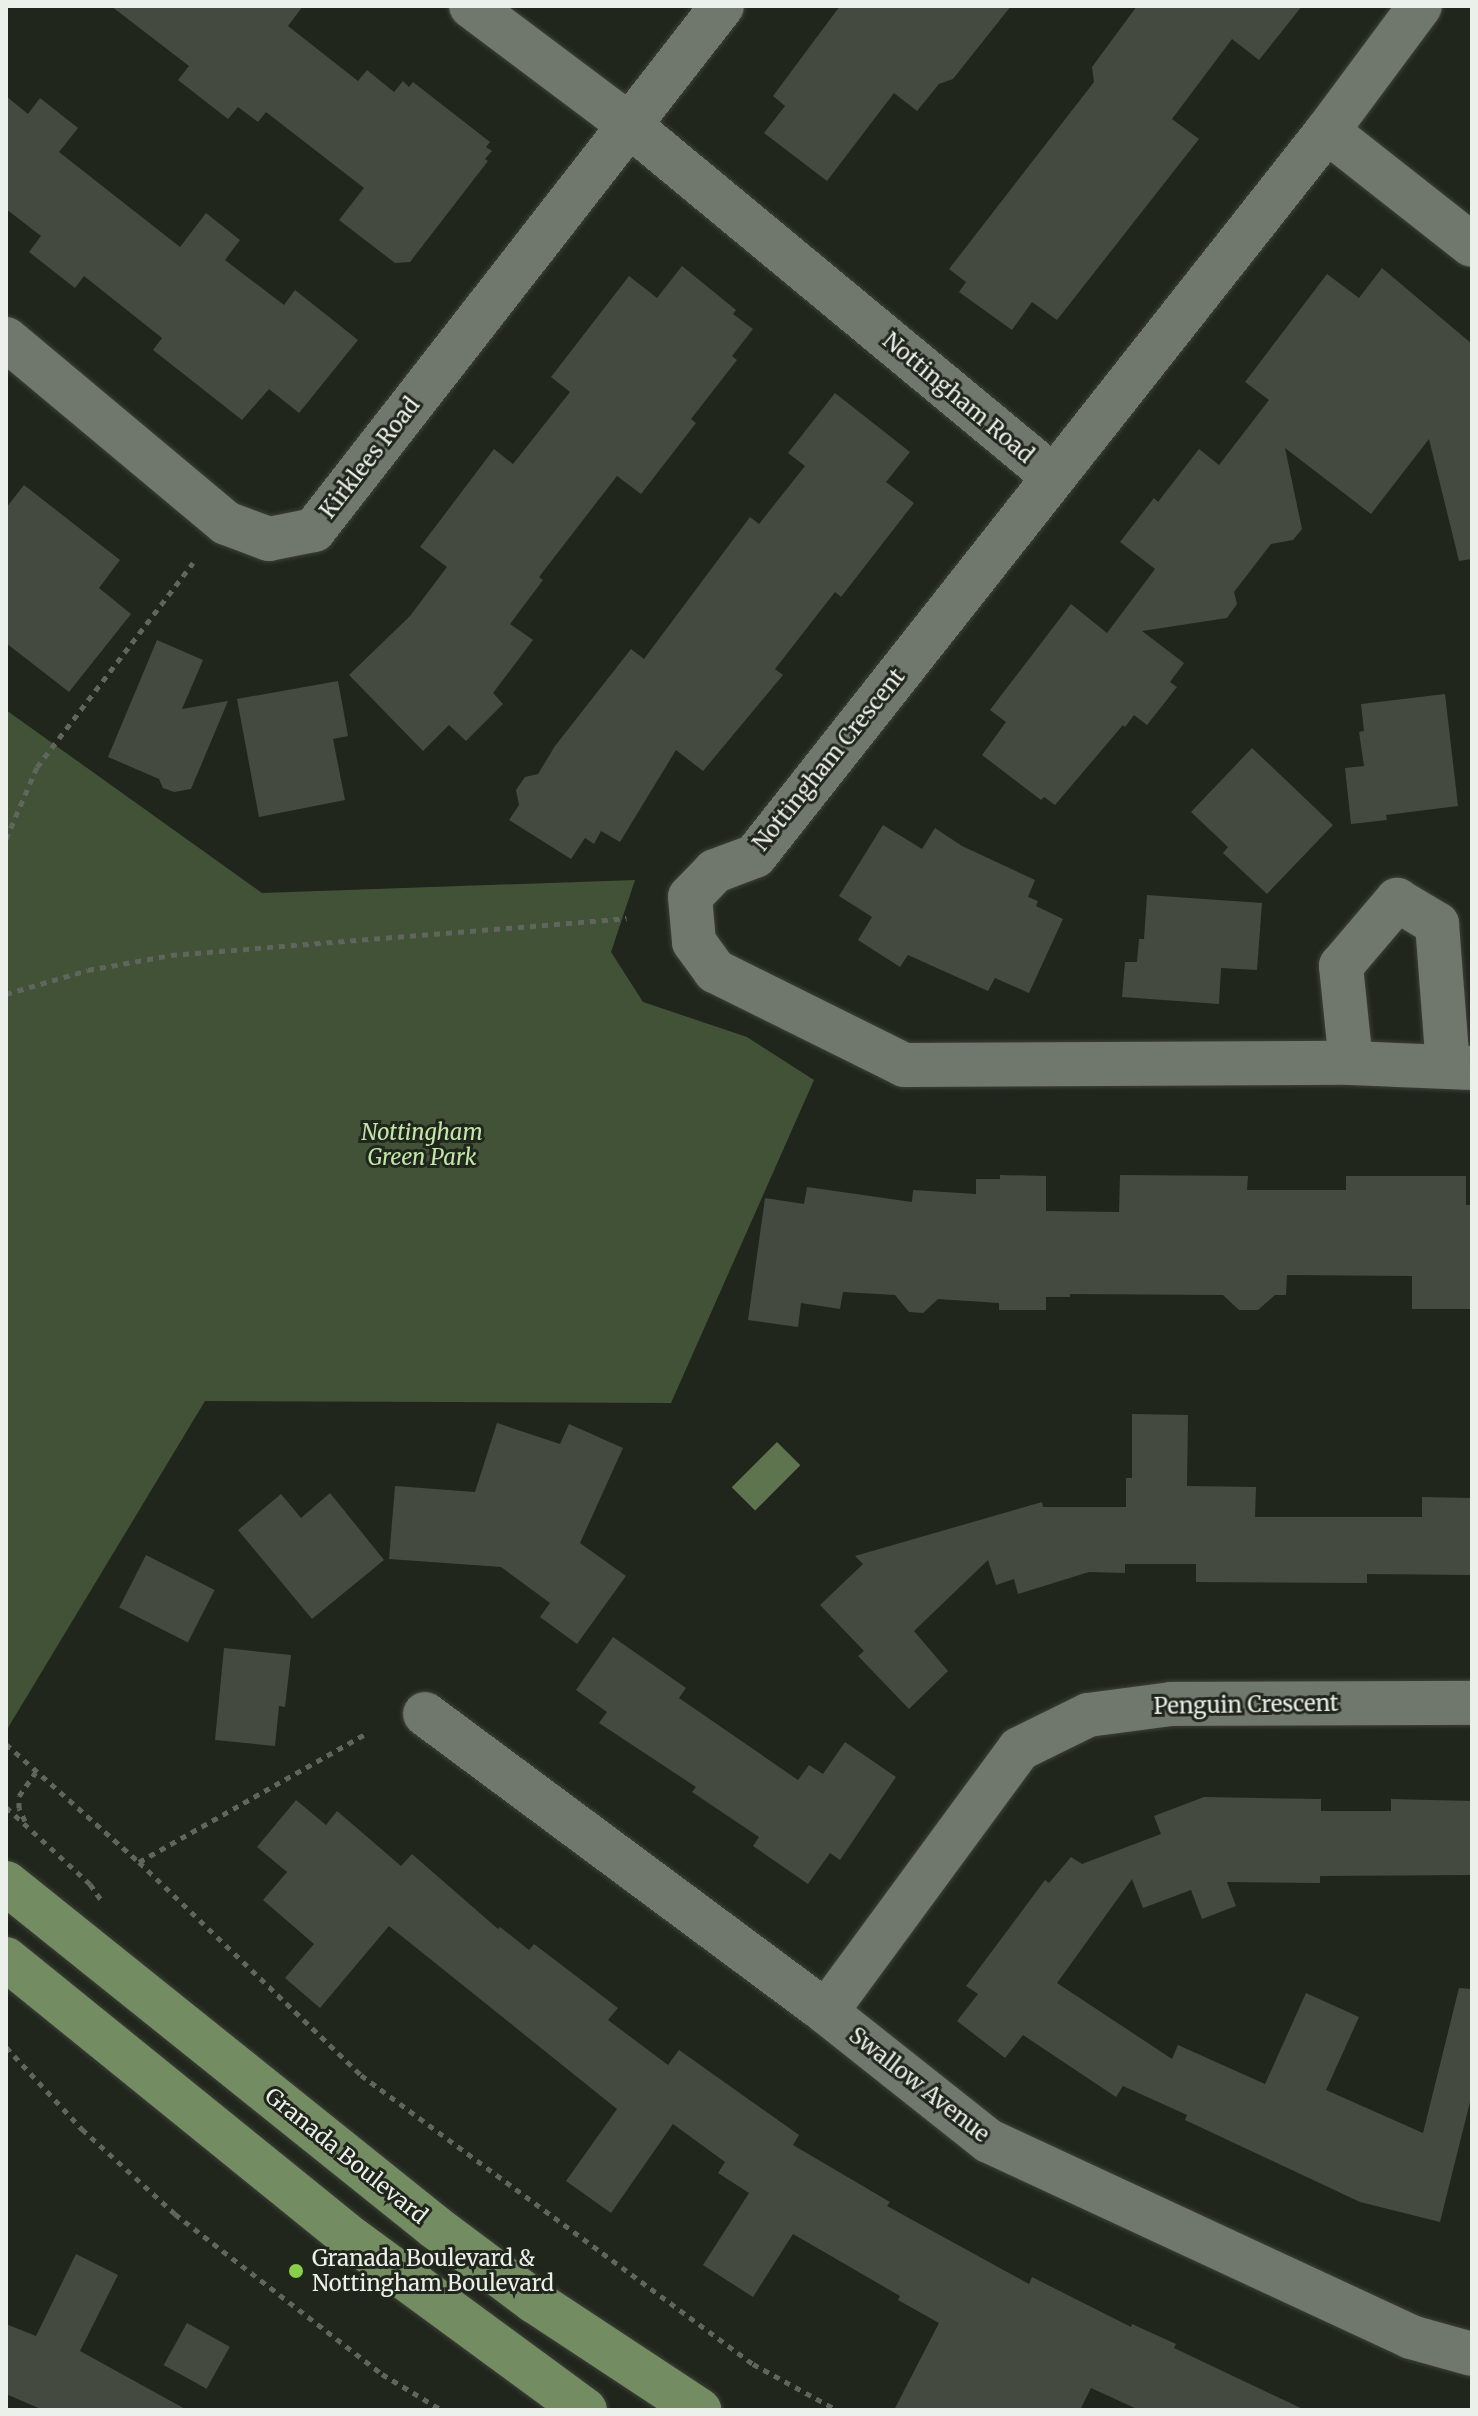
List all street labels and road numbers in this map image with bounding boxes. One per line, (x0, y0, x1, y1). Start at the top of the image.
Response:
street label: Nottingham Road (877, 327, 1039, 469)
street label: Kirklees Road (315, 392, 425, 524)
street label: Nottingham Crescent (748, 664, 910, 856)
street label: Penguin Crescent (1153, 1690, 1339, 1720)
street label: Swallow Avenue (844, 2022, 994, 2148)
street label: Granada Boulevard (260, 2083, 432, 2229)

